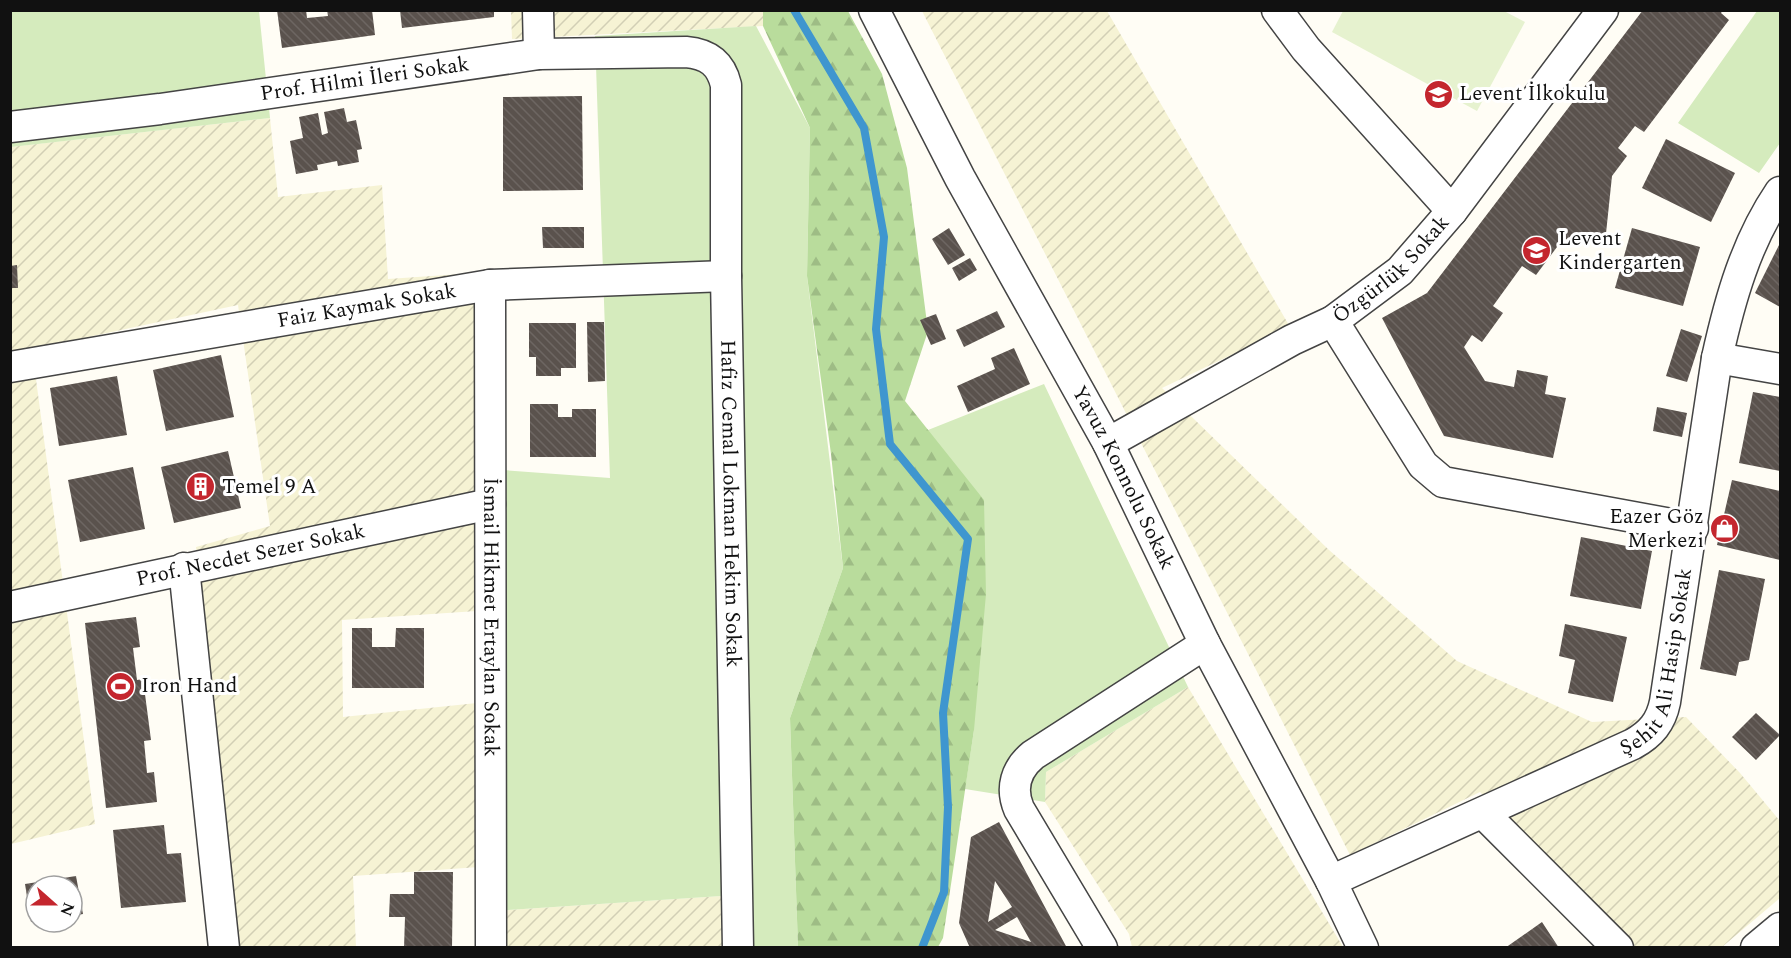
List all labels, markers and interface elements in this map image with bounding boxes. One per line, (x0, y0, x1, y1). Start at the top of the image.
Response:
street label: Prof. Hilmi İleri Sokak (258, 48, 472, 110)
school or university icon: Levent İlkokulu (1422, 78, 1454, 110)
place label: Levent İlkokulu (1459, 78, 1606, 110)
street label: Özgürlük Sokak (1326, 208, 1458, 332)
place label: Levent Kindergarten (1558, 223, 1682, 279)
school or university icon: Levent Kindergarten (1521, 235, 1553, 267)
street label: Faiz Kaymak Sokak (275, 275, 459, 337)
street label: Hafiz Cemal Lokman Hekim Sokak (711, 339, 749, 668)
street label: Yavuz Konnolu Sokak (1063, 380, 1183, 575)
building icon: Temel 9 A (185, 471, 217, 503)
place label: Temel 9 A (222, 471, 317, 503)
street label: İsmail Hikmet Ertaylan Sokak (474, 477, 507, 757)
place label: Eazer Göz Merkezi (1609, 501, 1704, 557)
shop icon: Eazer Göz Merkezi (1709, 513, 1741, 545)
street label: Prof. Necdet Sezer Sokak (133, 515, 368, 596)
street label: Şehit Ali Hasip Sokak (1614, 566, 1701, 764)
sports icon: Iron Hand (104, 670, 136, 702)
place label: Iron Hand (141, 670, 238, 702)
north arrow (24, 874, 84, 934)
text: N (54, 899, 81, 919)

